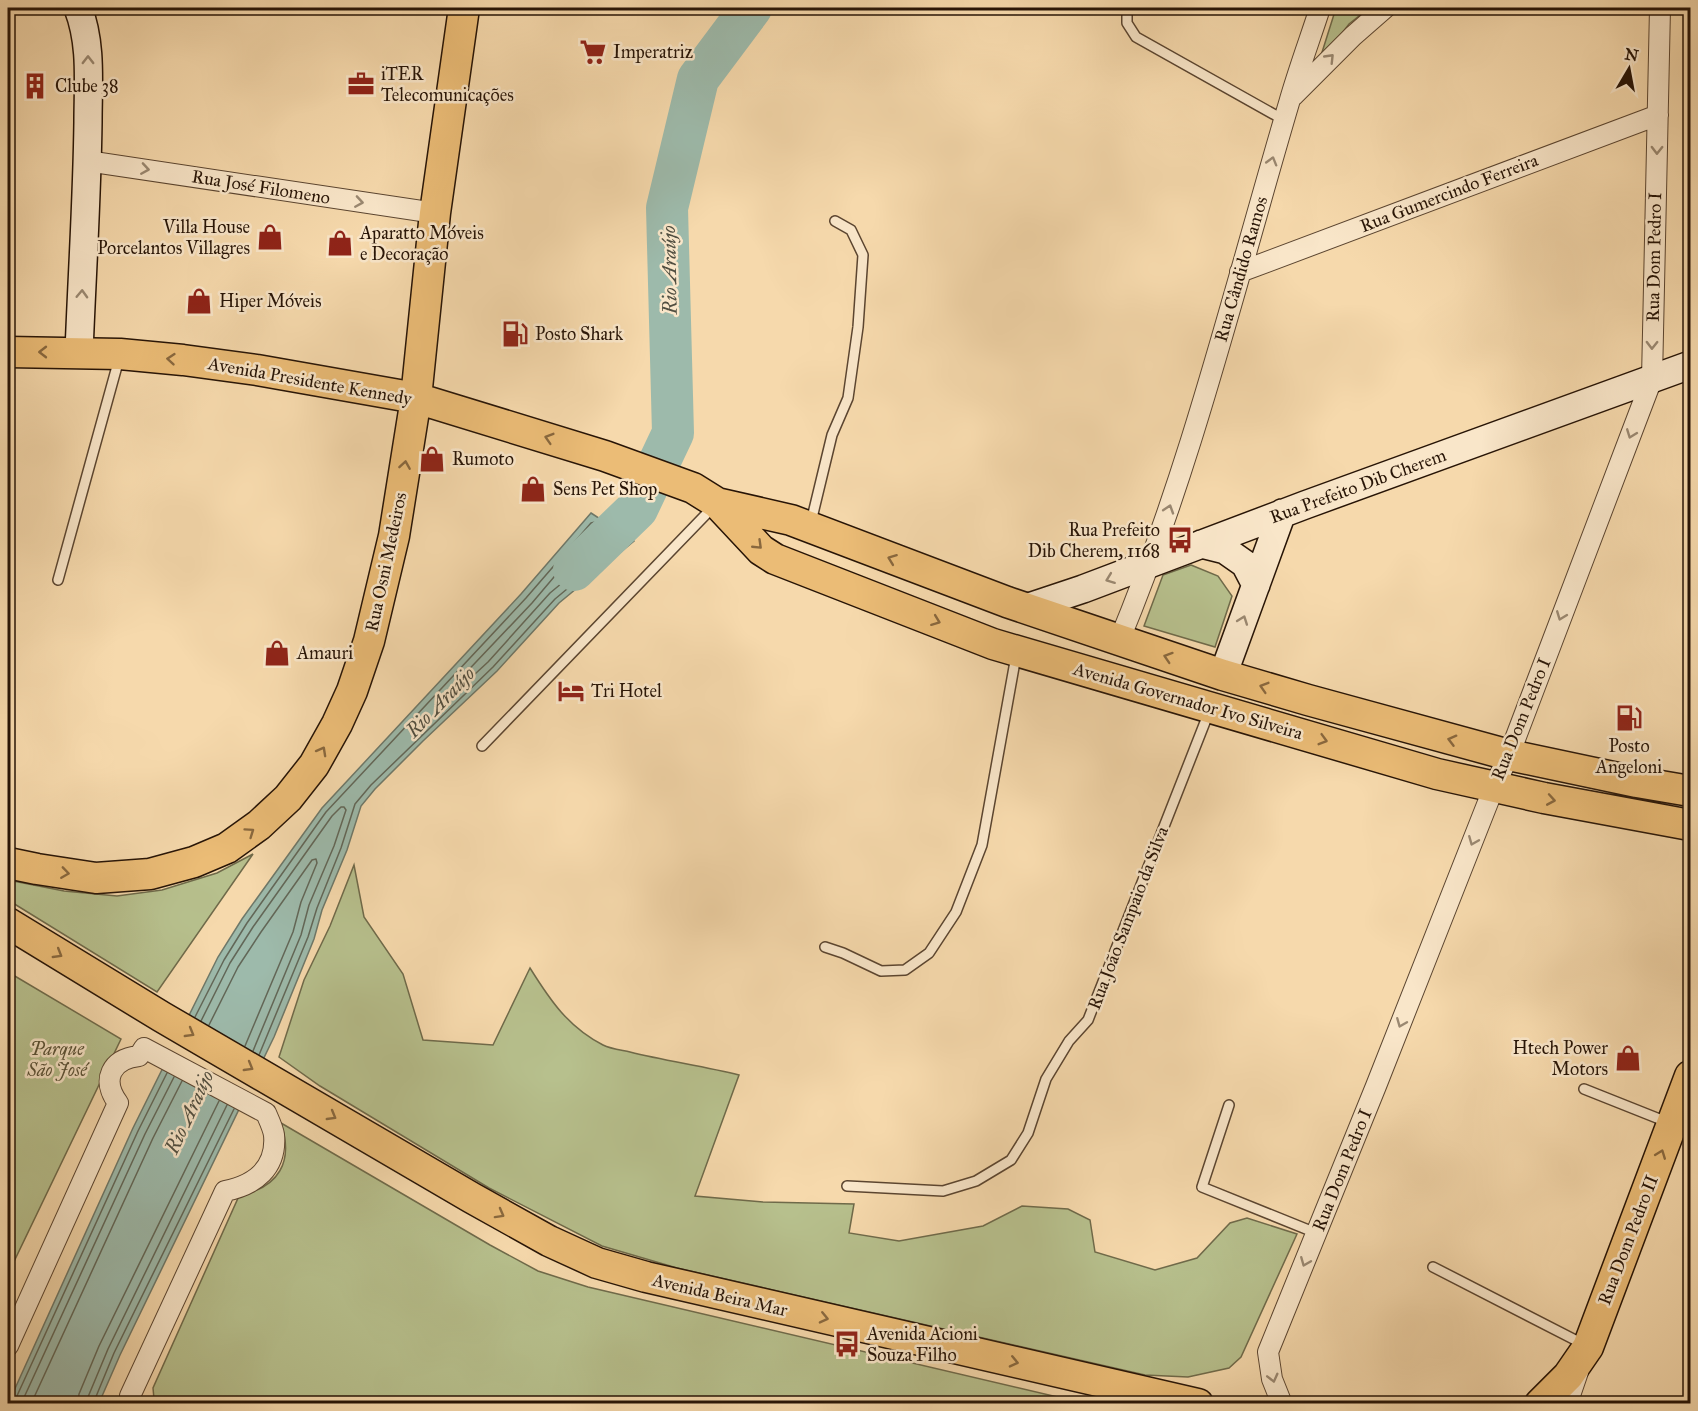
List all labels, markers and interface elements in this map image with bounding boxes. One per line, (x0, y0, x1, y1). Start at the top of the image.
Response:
supermarket icon: Imperatriz (578, 37, 608, 67)
north arrow (1599, 39, 1659, 99)
place label: Imperatriz (613, 41, 693, 63)
text: N (1623, 44, 1640, 65)
one-way arrow (1323, 55, 1334, 66)
one-way arrow (82, 56, 94, 65)
place label: iTER Telecomunicações (381, 63, 514, 106)
office icon: iTER Telecomunicações (346, 69, 376, 99)
building icon: Clube 38 (20, 71, 50, 101)
place label: Clube 38 (55, 75, 119, 97)
one-way arrow (1651, 145, 1663, 154)
street label: Rua Gumercindo Ferreira (1357, 149, 1542, 237)
one-way arrow (1265, 156, 1277, 167)
one-way arrow (141, 163, 150, 175)
street label: Rua José Filomeno (190, 165, 332, 210)
street label: Rua Dom Pedro I (1642, 192, 1666, 322)
street label: Rua Cândido Ramos (1210, 194, 1272, 344)
one-way arrow (354, 195, 363, 207)
place label: Villa House Porcelantos Villagres (97, 216, 250, 260)
shop icon: Villa House Porcelantos Villagres (255, 222, 285, 252)
place label: Aparatto Móveis e Decoração (359, 222, 484, 265)
water label: Rio Araújo (656, 225, 682, 316)
shop icon: Aparatto Móveis e Decoração (325, 228, 355, 258)
shop icon: Hiper Móveis (184, 286, 214, 316)
one-way arrow (75, 289, 88, 298)
place label: Hiper Móveis (219, 290, 321, 312)
fuel station icon: Posto Shark (500, 319, 530, 349)
place label: Posto Shark (535, 323, 624, 345)
one-way arrow (1646, 340, 1659, 349)
one-way arrow (39, 346, 48, 358)
street label: Avenida Presidente Kennedy (205, 352, 414, 410)
one-way arrow (167, 353, 176, 366)
one-way arrow (1626, 428, 1638, 439)
one-way arrow (544, 433, 555, 446)
shop icon: Rumoto (417, 444, 447, 474)
street label: Rua Prefeito Dib Cherem (1267, 444, 1449, 528)
place label: Rumoto (452, 448, 514, 470)
one-way arrow (399, 460, 411, 469)
shop icon: Sens Pet Shop (518, 474, 548, 504)
place label: Sens Pet Shop (553, 478, 657, 500)
street label: Rua Osni Medeiros (360, 490, 412, 634)
one-way arrow (1162, 504, 1174, 515)
place label: Rua Prefeito Dib Cherem, 1168 (1028, 519, 1160, 562)
bus stop icon: Rua Prefeito Dib Cherem, 1168 (1165, 525, 1195, 555)
one-way arrow (751, 538, 761, 549)
one-way arrow (887, 554, 898, 566)
one-way arrow (1105, 571, 1116, 584)
one-way arrow (1556, 610, 1569, 621)
one-way arrow (930, 614, 941, 626)
one-way arrow (1236, 615, 1248, 626)
shop icon: Amauri (262, 638, 292, 668)
place label: Amauri (296, 642, 353, 664)
one-way arrow (1163, 651, 1174, 664)
street label: Rua Dom Pedro I (1486, 654, 1556, 783)
street label: Avenida Governador Ivo Silveira (1070, 657, 1306, 744)
water label: Rio Araújo (400, 661, 480, 743)
hotel icon: Tri Hotel (556, 676, 586, 706)
place label: Tri Hotel (591, 680, 662, 702)
one-way arrow (1259, 682, 1270, 694)
fuel station icon: Posto Angeloni (1614, 703, 1644, 733)
one-way arrow (1317, 733, 1328, 745)
one-way arrow (1447, 735, 1458, 747)
place label: Posto Angeloni (1595, 735, 1662, 779)
one-way arrow (315, 746, 326, 757)
one-way arrow (1546, 793, 1555, 805)
street label: Rua João Sampaio da Silva (1083, 823, 1174, 1013)
one-way arrow (243, 828, 254, 839)
one-way arrow (1468, 835, 1480, 846)
one-way arrow (61, 867, 70, 879)
one-way arrow (52, 946, 62, 958)
one-way arrow (1396, 1016, 1408, 1027)
one-way arrow (184, 1025, 194, 1037)
place label: Htech Power Motors (1512, 1037, 1608, 1080)
park label: Parque São José (26, 1038, 90, 1081)
shop icon: Htech Power Motors (1613, 1043, 1643, 1073)
one-way arrow (243, 1060, 254, 1072)
water label: Rio Araújo (159, 1066, 219, 1158)
street label: Rua Dom Pedro I (1307, 1105, 1377, 1234)
one-way arrow (326, 1108, 336, 1120)
one-way arrow (1653, 1150, 1666, 1160)
street label: Rua Dom Pedro II (1593, 1172, 1663, 1308)
one-way arrow (494, 1206, 505, 1218)
one-way arrow (1299, 1256, 1312, 1267)
street label: Avenida Beira Mar (649, 1269, 790, 1321)
one-way arrow (818, 1311, 828, 1324)
place label: Avenida Acioni Souza Filho (866, 1323, 978, 1366)
bus stop icon: Avenida Acioni Souza Filho (832, 1329, 862, 1359)
one-way arrow (1008, 1354, 1018, 1367)
one-way arrow (1265, 1373, 1278, 1383)

